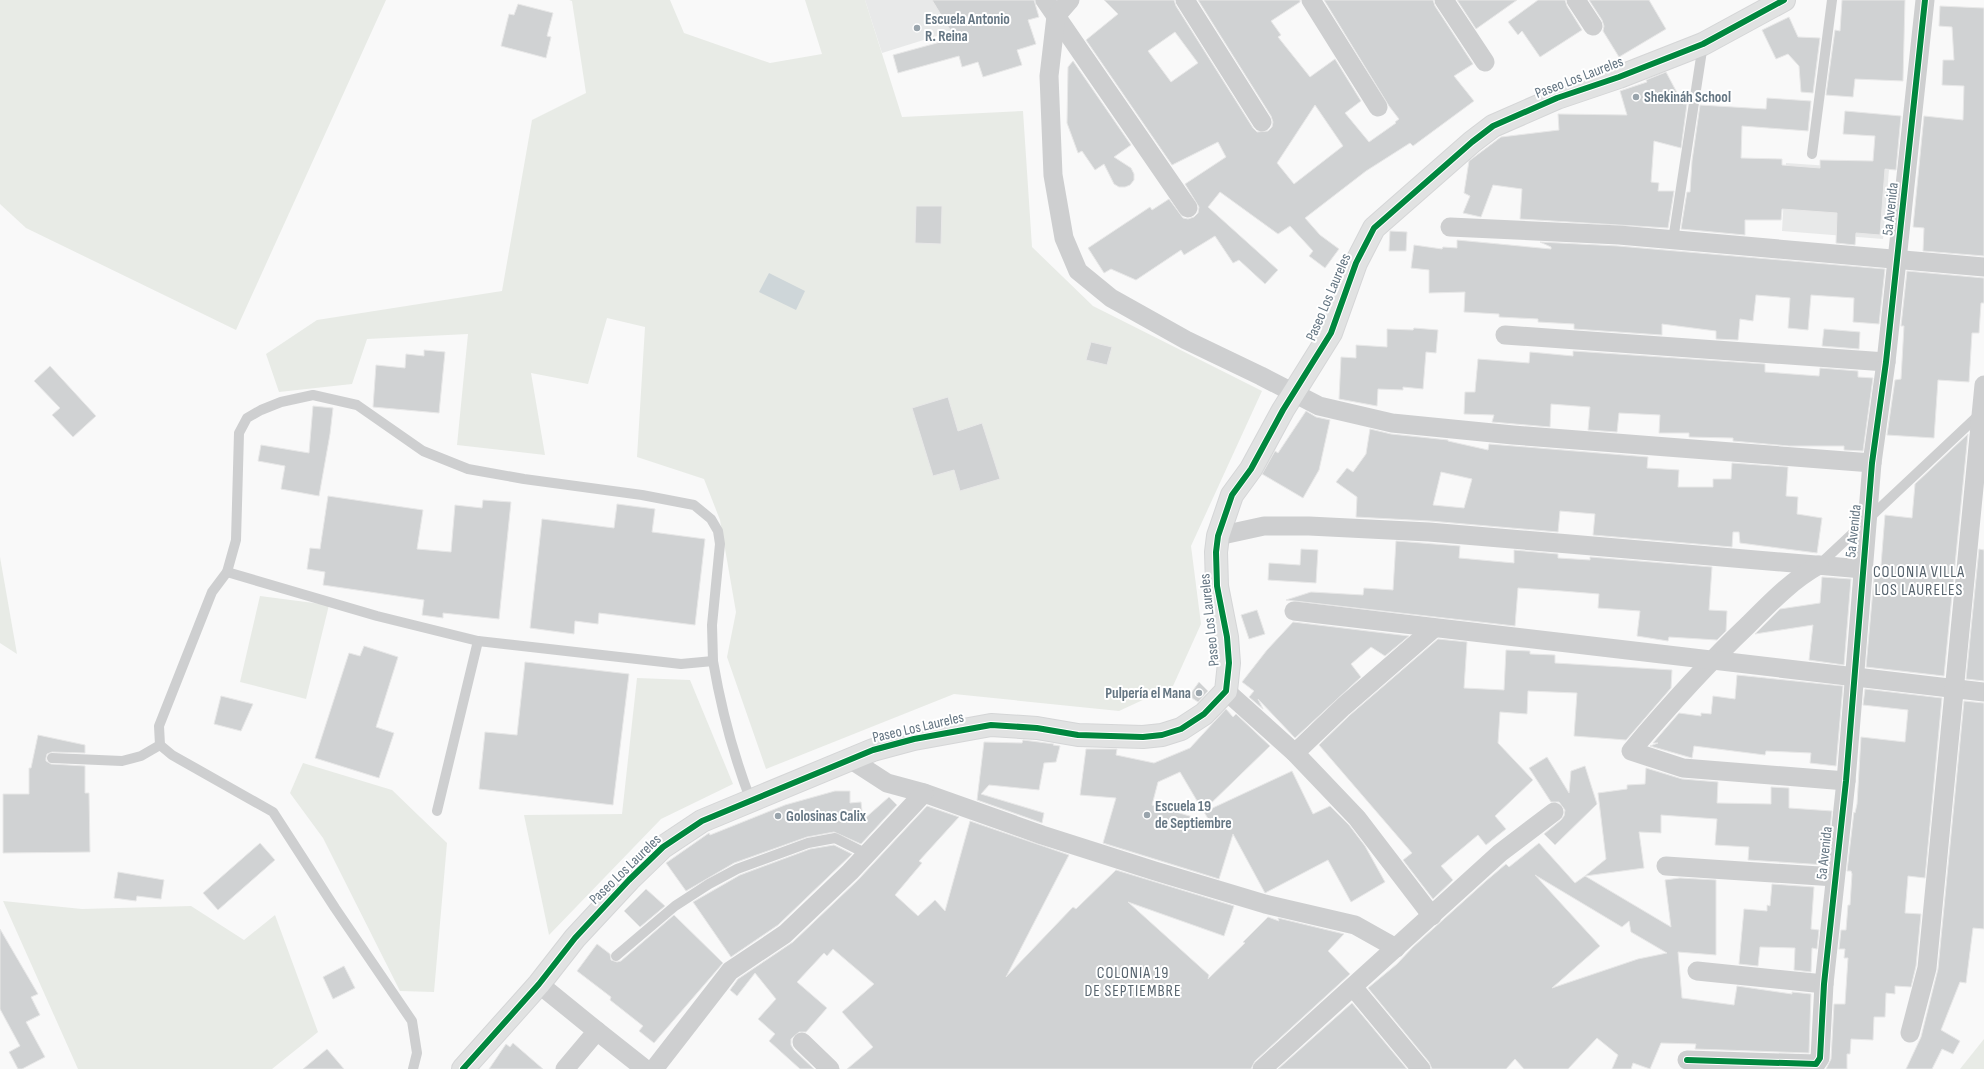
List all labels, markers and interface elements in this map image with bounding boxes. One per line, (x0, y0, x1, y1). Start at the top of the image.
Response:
place label: Escuela Antonio R. Reina (925, 10, 1010, 46)
marker: Escuela Antonio R. Reina (912, 23, 922, 33)
street label: Paseo Los Laureles (1532, 52, 1626, 103)
place label: Shekináh School (1644, 88, 1731, 107)
marker: Shekináh School (1631, 92, 1641, 102)
street label: 5a Avenida (1878, 181, 1903, 237)
street label: Paseo Los Laureles (1302, 251, 1355, 344)
street label: 5a Avenida (1841, 503, 1866, 559)
district label: COLONIA VILLA LOS LAURELES (1873, 563, 1965, 600)
street label: Paseo Los Laureles (1195, 573, 1224, 667)
place label: Pulpería el Mana (1105, 684, 1191, 703)
marker: Pulpería el Mana (1194, 688, 1204, 698)
street label: Paseo Los Laureles (871, 708, 966, 747)
place label: Escuela 19 de Septiembre (1155, 797, 1232, 833)
place label: Golosinas Calix (786, 807, 867, 826)
marker: Escuela 19 de Septiembre (1142, 810, 1152, 820)
marker: Golosinas Calix (773, 811, 783, 821)
street label: 5a Avenida (1812, 825, 1837, 881)
street label: Paseo Los Laureles (585, 830, 665, 909)
district label: COLONIA 19 DE SEPTIEMBRE (1084, 964, 1182, 1001)

